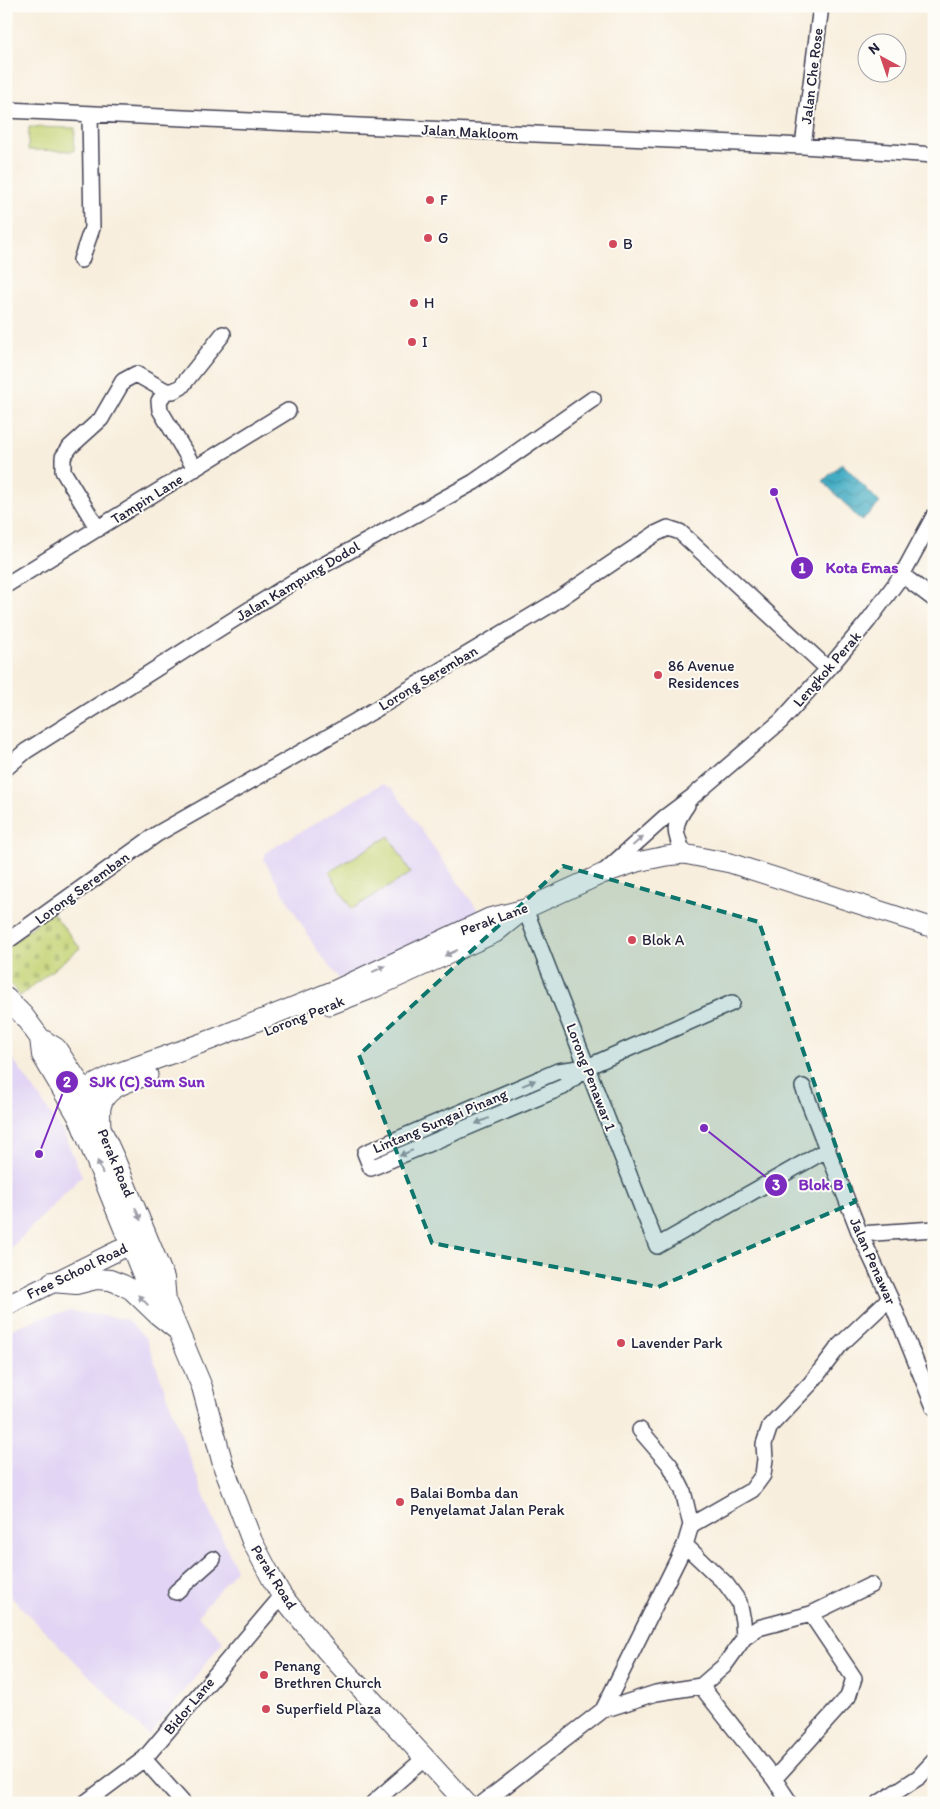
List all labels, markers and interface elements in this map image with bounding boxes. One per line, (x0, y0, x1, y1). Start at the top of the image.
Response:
street label: Jalan Che Rose (797, 27, 827, 125)
north arrow (858, 32, 908, 82)
text: N (865, 39, 883, 58)
street label: Jalan Makloom (421, 120, 519, 144)
place label: F (440, 191, 448, 209)
marker: F (424, 194, 436, 206)
place label: G (438, 229, 448, 247)
marker: G (422, 232, 434, 244)
place label: B (623, 235, 633, 253)
marker: B (607, 238, 619, 250)
place label: H (424, 294, 434, 312)
marker: H (408, 297, 420, 309)
place label: I (422, 333, 428, 351)
marker: I (406, 336, 418, 348)
street label: Tampin Lane (108, 470, 186, 528)
street label: Jalan Kampung Dodol (233, 537, 364, 625)
callout: Kota Emas (790, 552, 908, 583)
text: Kota Emas (826, 558, 898, 577)
text: 1 (799, 559, 806, 577)
street label: Lengkok Perak (789, 627, 865, 711)
street label: Lorong Seremban (375, 641, 481, 715)
place label: 86 Avenue Residences (668, 657, 740, 692)
marker: 86 Avenue Residences (652, 669, 664, 681)
one-way arrow (632, 835, 644, 847)
street label: Lorong Seremban (31, 847, 133, 928)
street label: Perak Lane (458, 898, 530, 940)
place label: Blok A (642, 931, 685, 949)
marker: Blok A (626, 934, 638, 946)
one-way arrow (444, 949, 458, 957)
one-way arrow (372, 965, 386, 973)
street label: Lorong Perak (261, 992, 347, 1040)
street label: Lorong Penawar 1 (562, 1021, 620, 1133)
callout: SJK (C) Sum Sun (54, 1066, 215, 1097)
text: SJK (C) Sum Sun (89, 1072, 205, 1092)
text: 2 (63, 1073, 71, 1091)
one-way arrow (522, 1079, 536, 1087)
street label: Lintang Sungai Pinang (370, 1084, 510, 1157)
one-way arrow (474, 1117, 489, 1125)
street label: Perak Road (94, 1126, 138, 1200)
one-way arrow (399, 1149, 414, 1157)
one-way arrow (95, 1160, 103, 1174)
callout: Blok B (764, 1169, 854, 1200)
text: Blok B (799, 1175, 843, 1194)
text: 3 (772, 1176, 780, 1194)
one-way arrow (134, 1207, 142, 1221)
street label: Jalan Penawar (846, 1215, 900, 1308)
street label: Free School Road (24, 1239, 130, 1303)
one-way arrow (137, 1294, 149, 1306)
place label: Lavender Park (631, 1334, 723, 1352)
marker: Lavender Park (615, 1337, 627, 1349)
place label: Balai Bomba dan Penyelamat Jalan Perak (410, 1484, 565, 1519)
marker: Balai Bomba dan Penyelamat Jalan Perak (394, 1496, 406, 1508)
street label: Perak Road (247, 1541, 301, 1613)
place label: Penang Brethren Church (274, 1657, 382, 1692)
marker: Penang Brethren Church (258, 1669, 270, 1681)
street label: Bidor Lane (160, 1674, 218, 1738)
place label: Superfield Plaza (276, 1700, 382, 1718)
marker: Superfield Plaza (260, 1703, 272, 1715)

